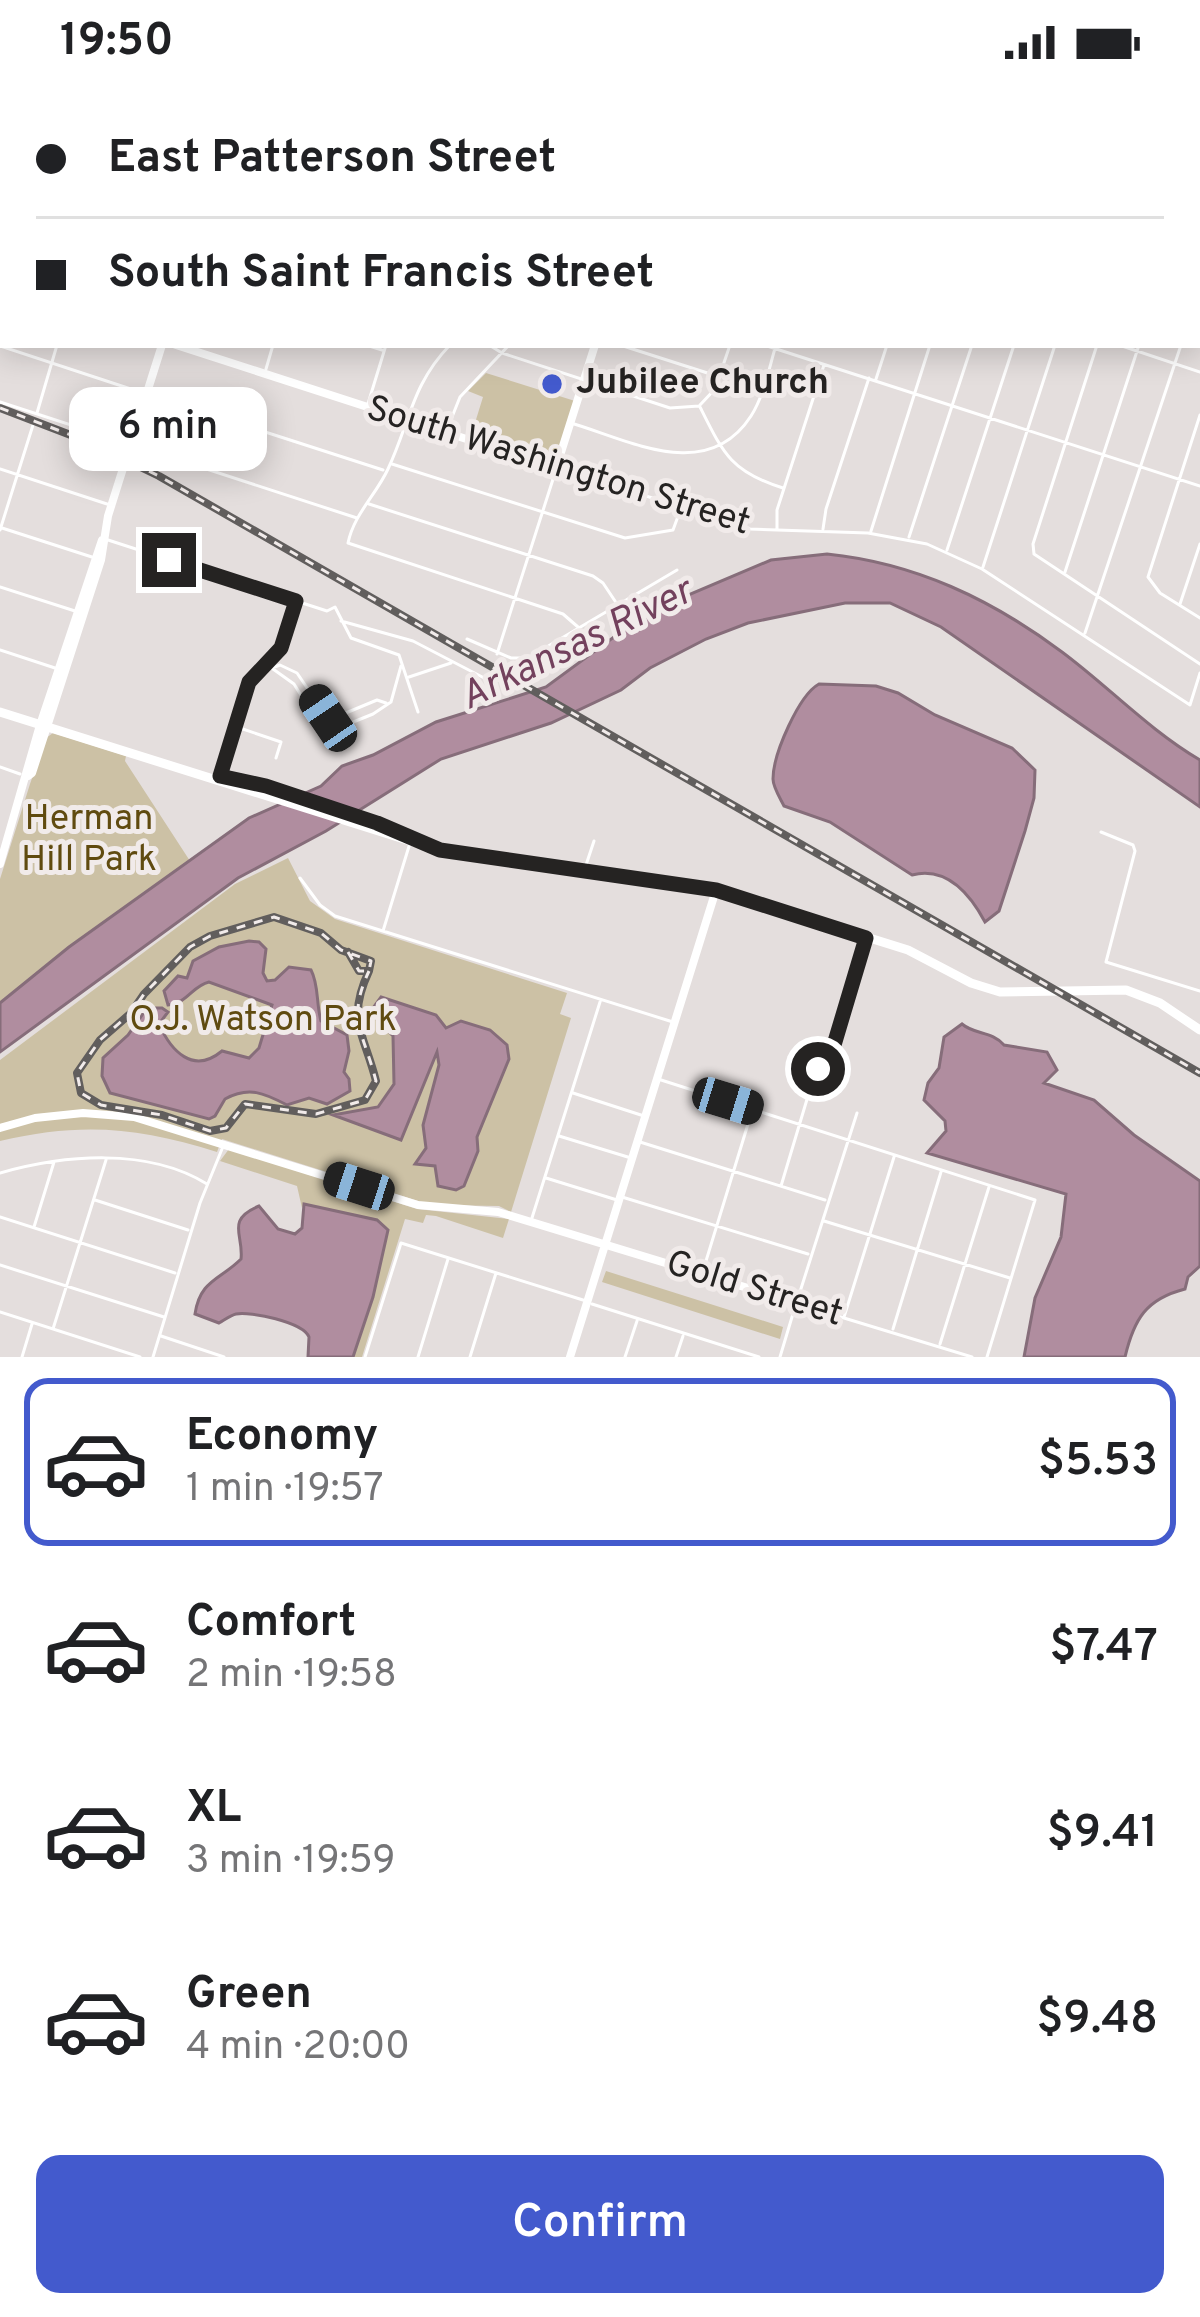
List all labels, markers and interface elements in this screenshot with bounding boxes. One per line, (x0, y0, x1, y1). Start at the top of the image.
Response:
text: 19:50 (60, 14, 174, 71)
text: East Patterson Street (108, 131, 556, 188)
text: South Saint Francis Street (108, 246, 654, 303)
place label: Jubilee Church (576, 361, 829, 407)
marker: Jubilee Church (539, 371, 565, 397)
callout: 6 min (70, 386, 268, 470)
street label: South Washington Street (361, 387, 755, 547)
text: 6 min (118, 404, 218, 453)
route end (142, 533, 196, 587)
water label: Arkansas River (453, 567, 704, 723)
car (293, 678, 363, 758)
park label: Herman Hill Park (21, 797, 157, 884)
park label: O.J. Watson Park (129, 998, 397, 1044)
route start (791, 1042, 845, 1096)
car (688, 1073, 768, 1129)
car (319, 1158, 399, 1214)
street label: Gold Street (660, 1241, 848, 1339)
icon: car (42, 1408, 150, 1516)
text: Economy (186, 1409, 378, 1466)
text: $5.53 (1038, 1434, 1158, 1491)
text: 1 min · 19:57 (186, 1466, 384, 1515)
icon: car (42, 1594, 150, 1702)
text: Comfort (186, 1595, 356, 1652)
text: $7.47 (1049, 1620, 1158, 1677)
text: 2 min · 19:58 (186, 1652, 397, 1701)
icon: car (42, 1780, 150, 1888)
text: XL (186, 1781, 241, 1838)
text: $9.41 (1047, 1806, 1158, 1863)
text: 3 min · 19:59 (186, 1838, 396, 1887)
icon: car (42, 1966, 150, 2074)
text: Green (186, 1967, 312, 2024)
text: $9.48 (1036, 1992, 1158, 2049)
text: 4 min · 20:00 (186, 2024, 410, 2073)
button: Confirm (36, 2155, 1164, 2293)

